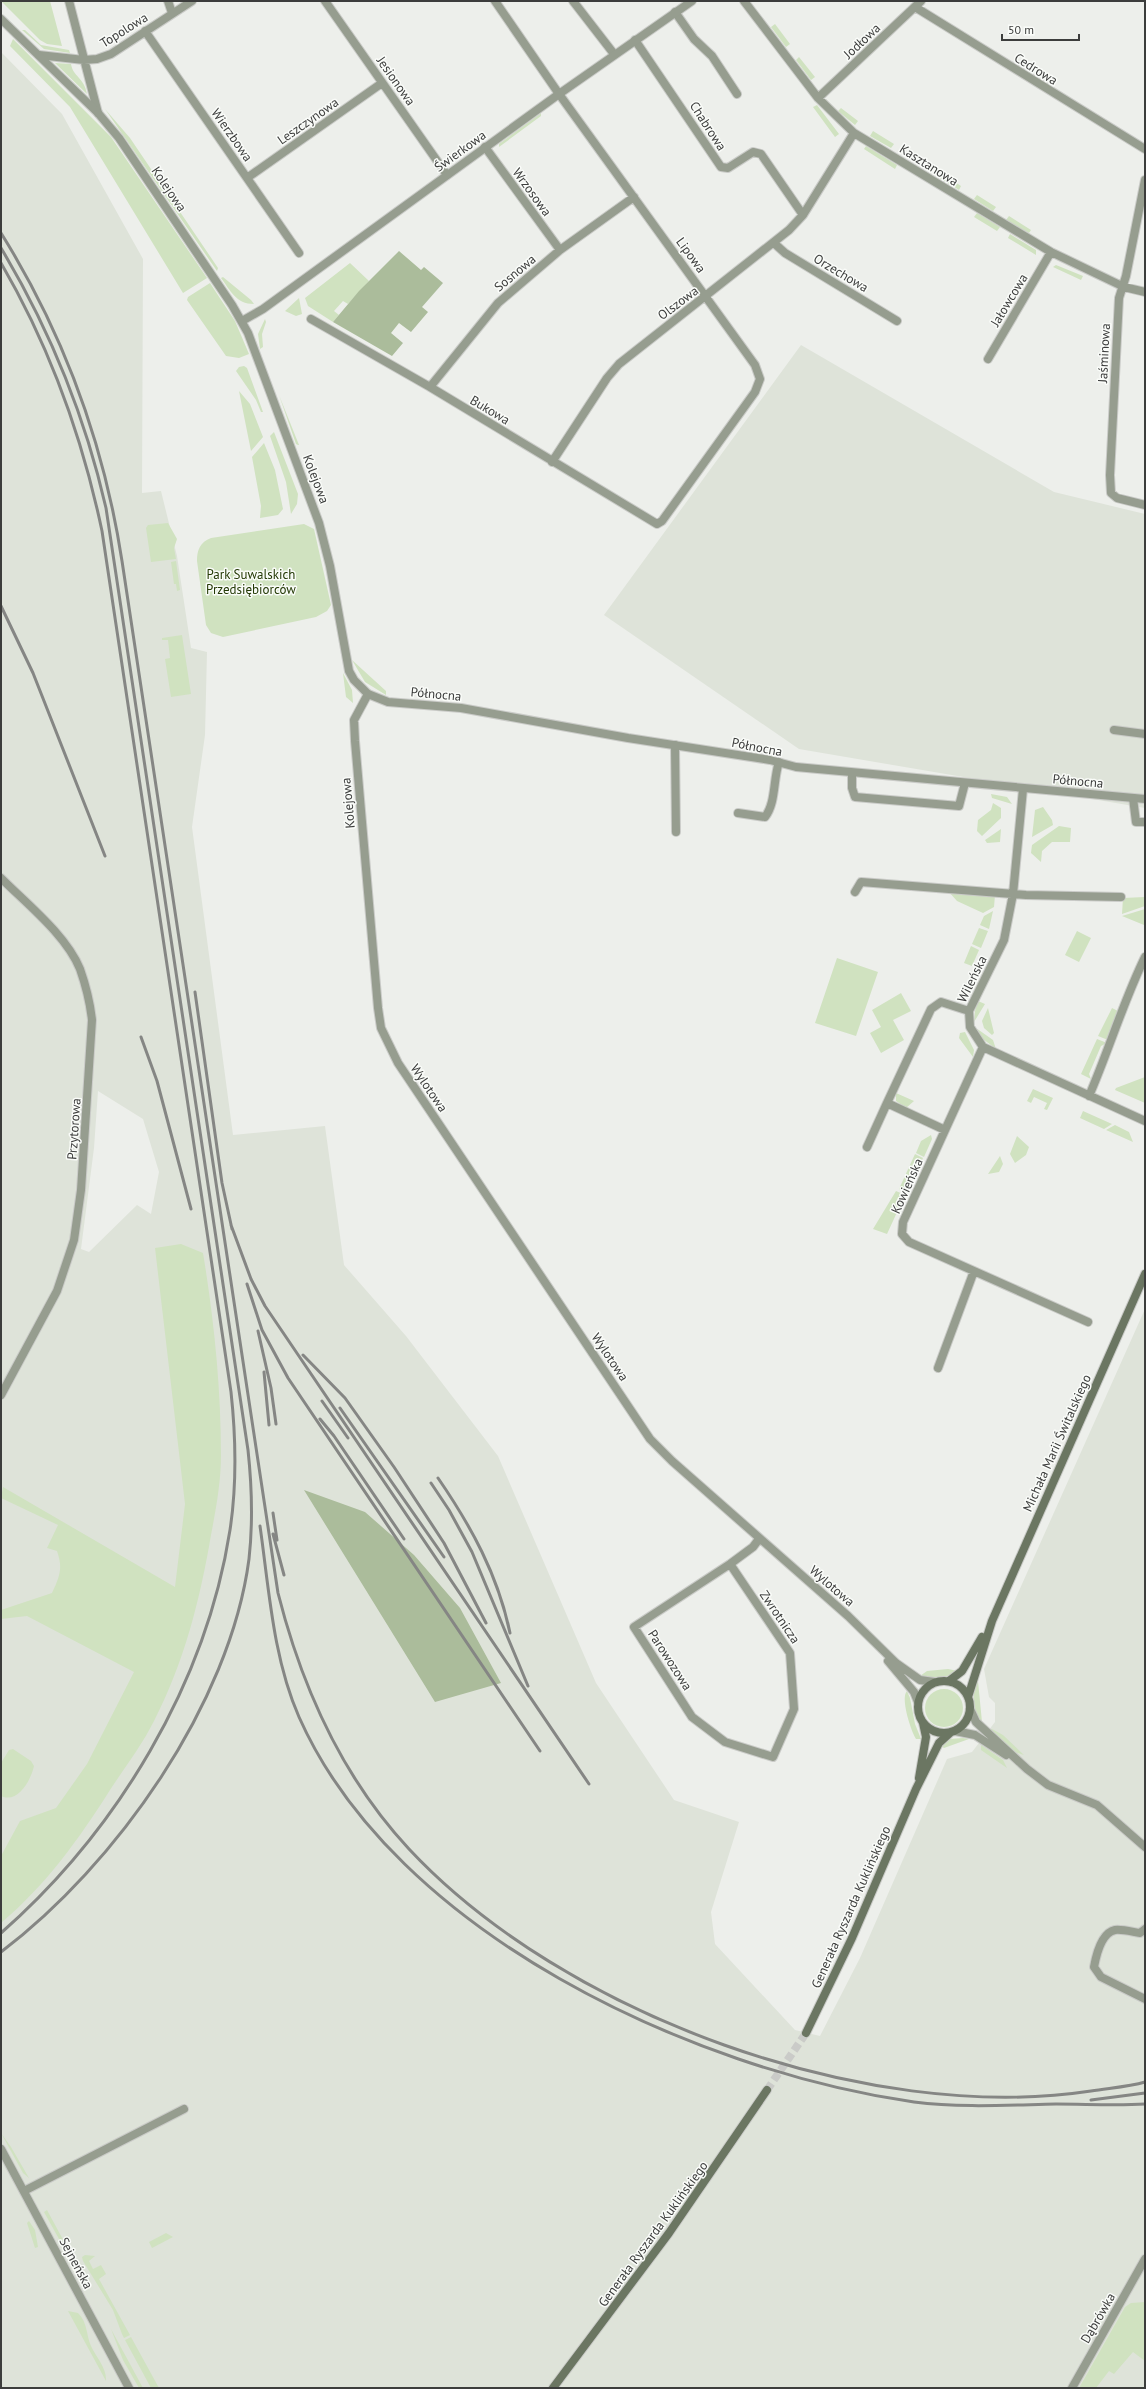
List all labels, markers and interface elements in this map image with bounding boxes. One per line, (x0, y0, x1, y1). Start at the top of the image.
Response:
street label: Topolowa (97, 9, 151, 51)
scale bar (1002, 16, 1079, 42)
street label: Jodłowa (839, 20, 884, 63)
text: 50 m (1008, 22, 1034, 37)
street label: Cedrowa (1011, 49, 1061, 89)
street label: Jesionowa (372, 52, 419, 109)
street label: Leszczynowa (274, 94, 342, 148)
street label: Chabrowa (686, 98, 730, 154)
street label: Wierzbowa (208, 105, 256, 165)
street label: Świerkowa (431, 127, 489, 175)
street label: Kasztanowa (896, 140, 962, 190)
street label: Kolejowa (148, 163, 190, 215)
street label: Wrzosowa (509, 165, 555, 219)
street label: Lipowa (672, 234, 710, 276)
street label: Orzechowa (810, 250, 872, 296)
street label: Sosnowa (491, 251, 539, 295)
street label: Jałowcowa (986, 270, 1031, 330)
street label: Olszowa (654, 282, 702, 324)
street label: Jaśminowa (1094, 323, 1114, 384)
street label: Bukowa (467, 392, 513, 428)
street label: Kolejowa (299, 452, 333, 506)
park label: Park Suwalskich Przedsiębiorców (206, 566, 296, 598)
street label: Północna (410, 683, 462, 705)
street label: Północna (730, 734, 784, 760)
street label: Północna (1052, 770, 1104, 792)
street label: Kolejowa (337, 777, 359, 829)
street label: Wileńska (953, 953, 991, 1005)
street label: Wylotowa (407, 1061, 451, 1115)
street label: Przytorowa (63, 1098, 85, 1160)
street label: Kowieńska (887, 1156, 927, 1216)
street label: Wylotowa (588, 1330, 632, 1384)
street label: Michała Marii Świtalskiego (1019, 1372, 1095, 1514)
street label: Wylotowa (806, 1562, 858, 1610)
street label: Zwrotnicza (756, 1587, 804, 1647)
street label: Parowozowa (644, 1626, 696, 1694)
street label: Generała Ryszarda Kuklińskiego (807, 1823, 895, 1991)
street label: Generała Ryszarda Kuklińskiego (594, 2158, 712, 2310)
street label: Sejneńska (55, 2234, 97, 2292)
street label: Dąbrówka (1077, 2290, 1119, 2346)

